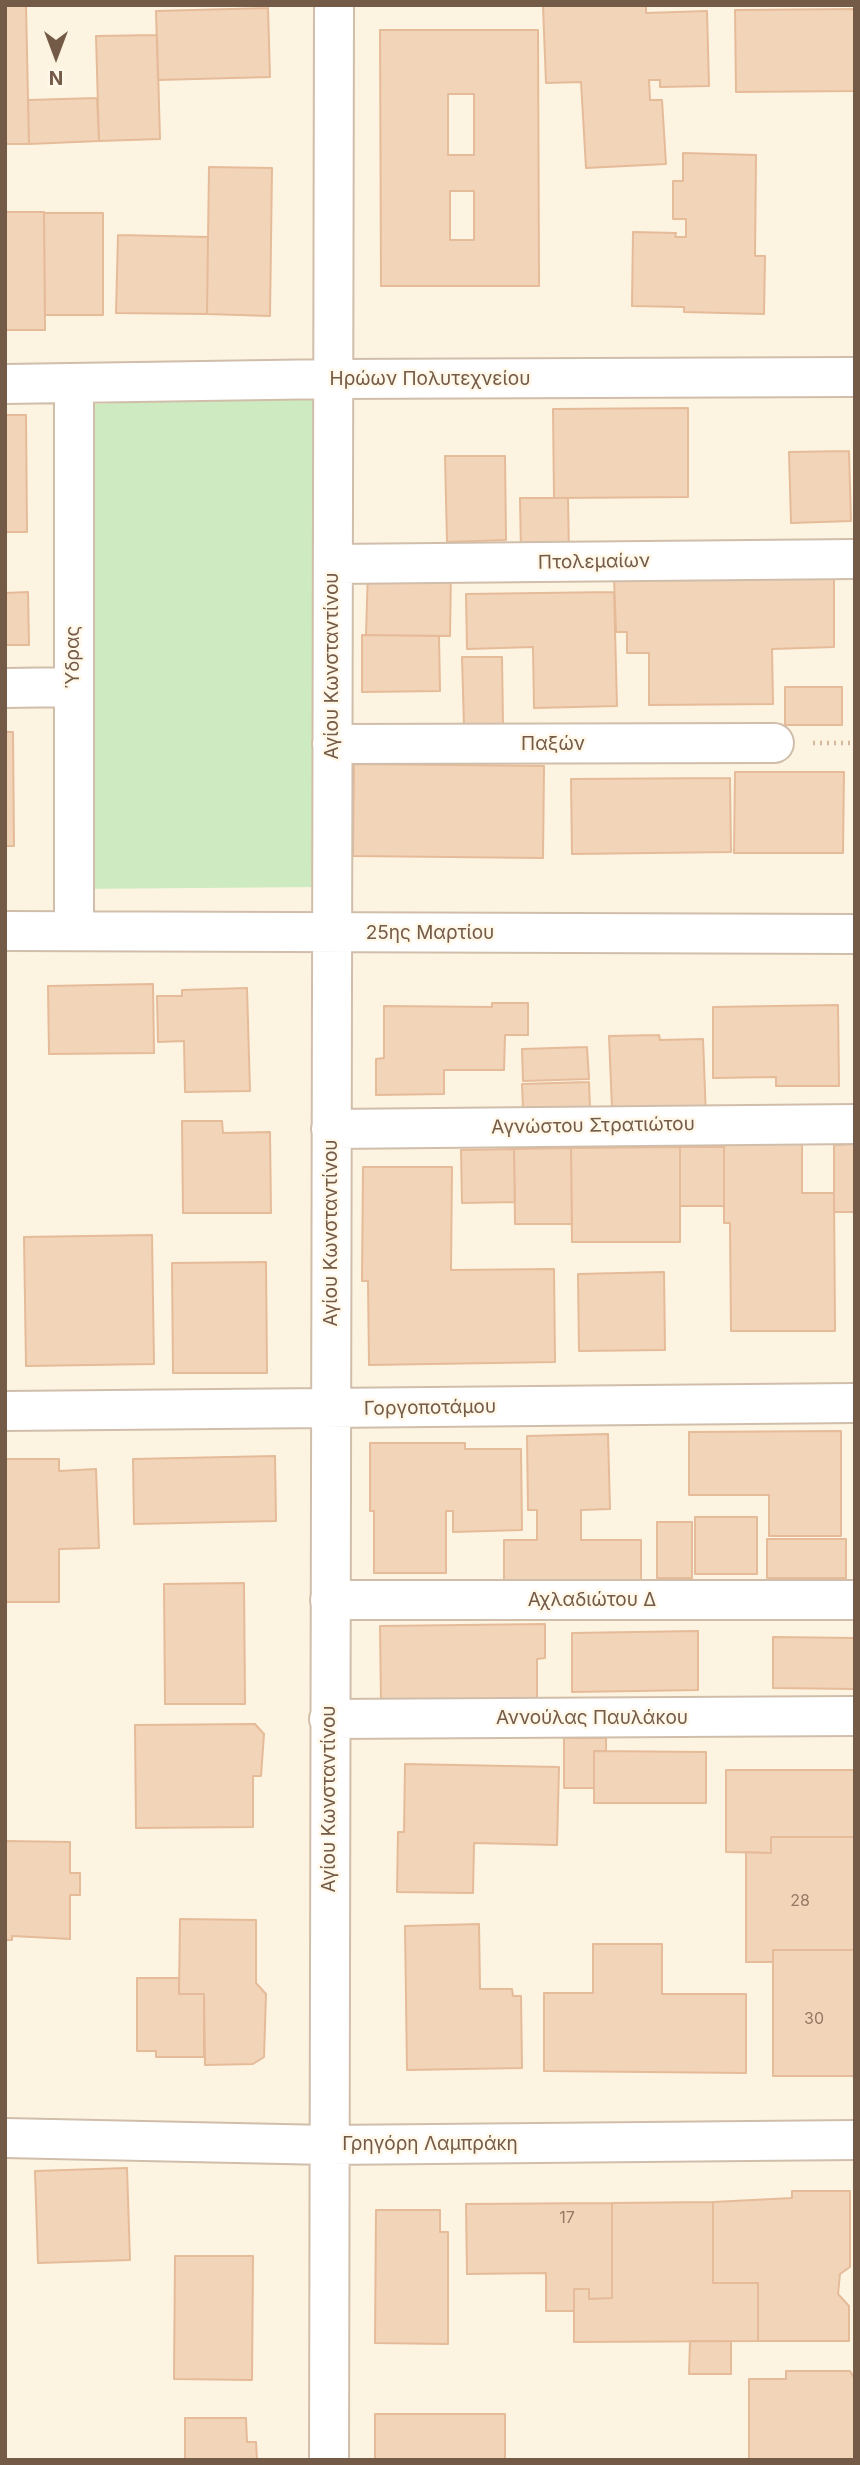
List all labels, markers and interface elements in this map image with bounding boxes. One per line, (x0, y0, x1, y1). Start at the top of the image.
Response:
north arrow (21, 21, 91, 91)
text: N (49, 66, 63, 89)
street label: Ηρώων Πολυτεχνείου (330, 368, 530, 390)
street label: Πτολεμαίων (538, 550, 650, 574)
street label: Αγίου Κωνσταντίνου (321, 572, 343, 760)
street label: Ύδρας (62, 626, 84, 688)
street label: Παξών (521, 733, 585, 755)
street label: 25ης Μαρτίου (366, 922, 494, 944)
street label: Αγνώστου Στρατιώτου (491, 1113, 695, 1139)
street label: Αγίου Κωνσταντίνου (320, 1139, 342, 1327)
street label: Γοργοποτάμου (364, 1395, 496, 1421)
street label: Αχλαδιώτου Δ (528, 1589, 656, 1611)
street label: Αγίου Κωνσταντίνου (318, 1705, 340, 1893)
street label: Αννούλας Παυλάκου (496, 1707, 688, 1729)
house number: 28 (790, 1891, 810, 1911)
house number: 30 (804, 2009, 824, 2029)
street label: Γρηγόρη Λαμπράκη (342, 2133, 518, 2155)
house number: 17 (559, 2208, 575, 2228)

